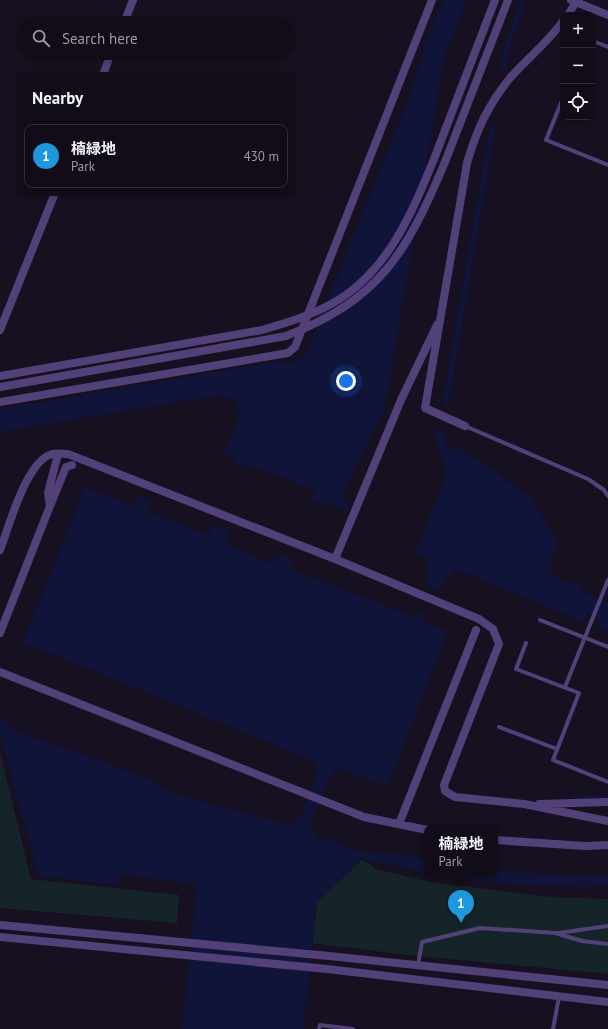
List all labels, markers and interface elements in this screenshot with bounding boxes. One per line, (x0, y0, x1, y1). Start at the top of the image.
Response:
map controls (560, 12, 596, 120)
button: + (560, 12, 596, 48)
search box (16, 16, 296, 60)
icon: search (30, 27, 52, 49)
text: Search here (62, 29, 138, 48)
button: − (560, 48, 596, 84)
button: locate (560, 84, 596, 120)
text: Nearby (32, 87, 83, 109)
text: 楠緑地 (71, 139, 116, 158)
text: 1 (42, 148, 50, 165)
text: 430 m (244, 148, 279, 165)
text: Park (71, 158, 95, 175)
your location (336, 371, 356, 391)
popup (424, 825, 498, 877)
text: 楠緑地 (438, 834, 484, 853)
text: Park (438, 853, 462, 870)
pin: 1 (448, 890, 474, 923)

